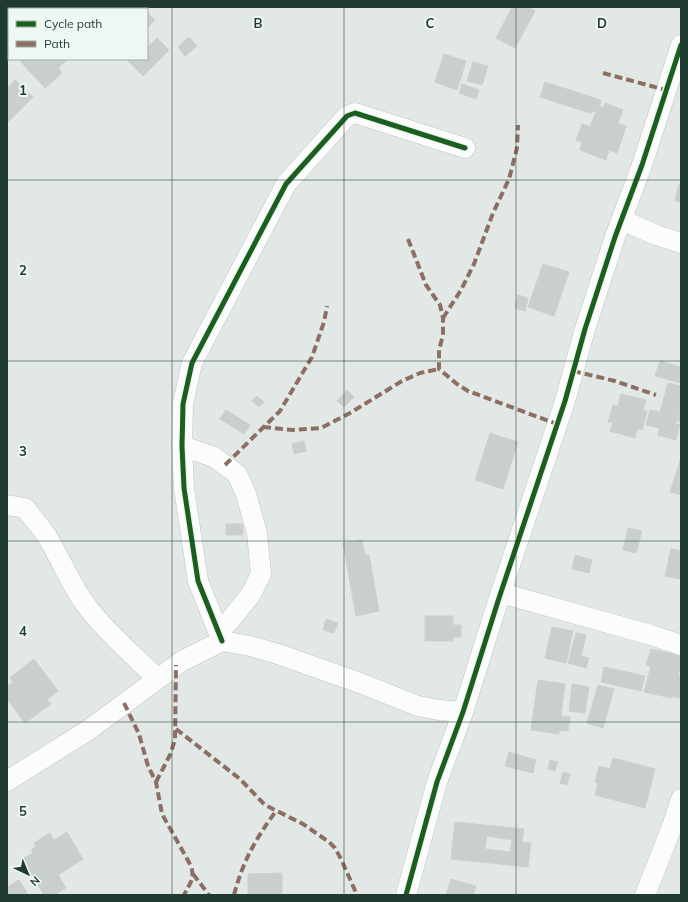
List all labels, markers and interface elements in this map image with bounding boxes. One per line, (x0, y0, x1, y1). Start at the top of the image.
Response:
legend (8, 8, 148, 60)
text: B (254, 15, 263, 31)
text: C (426, 15, 435, 31)
text: D (597, 15, 607, 31)
text: Cycle path (44, 16, 102, 31)
text: Path (44, 36, 70, 51)
text: 1 (19, 82, 27, 98)
text: 2 (19, 262, 27, 278)
text: 3 (19, 443, 27, 459)
text: 4 (19, 623, 27, 639)
text: 5 (19, 803, 27, 819)
north arrow (8, 854, 48, 894)
text: N (27, 873, 43, 889)

